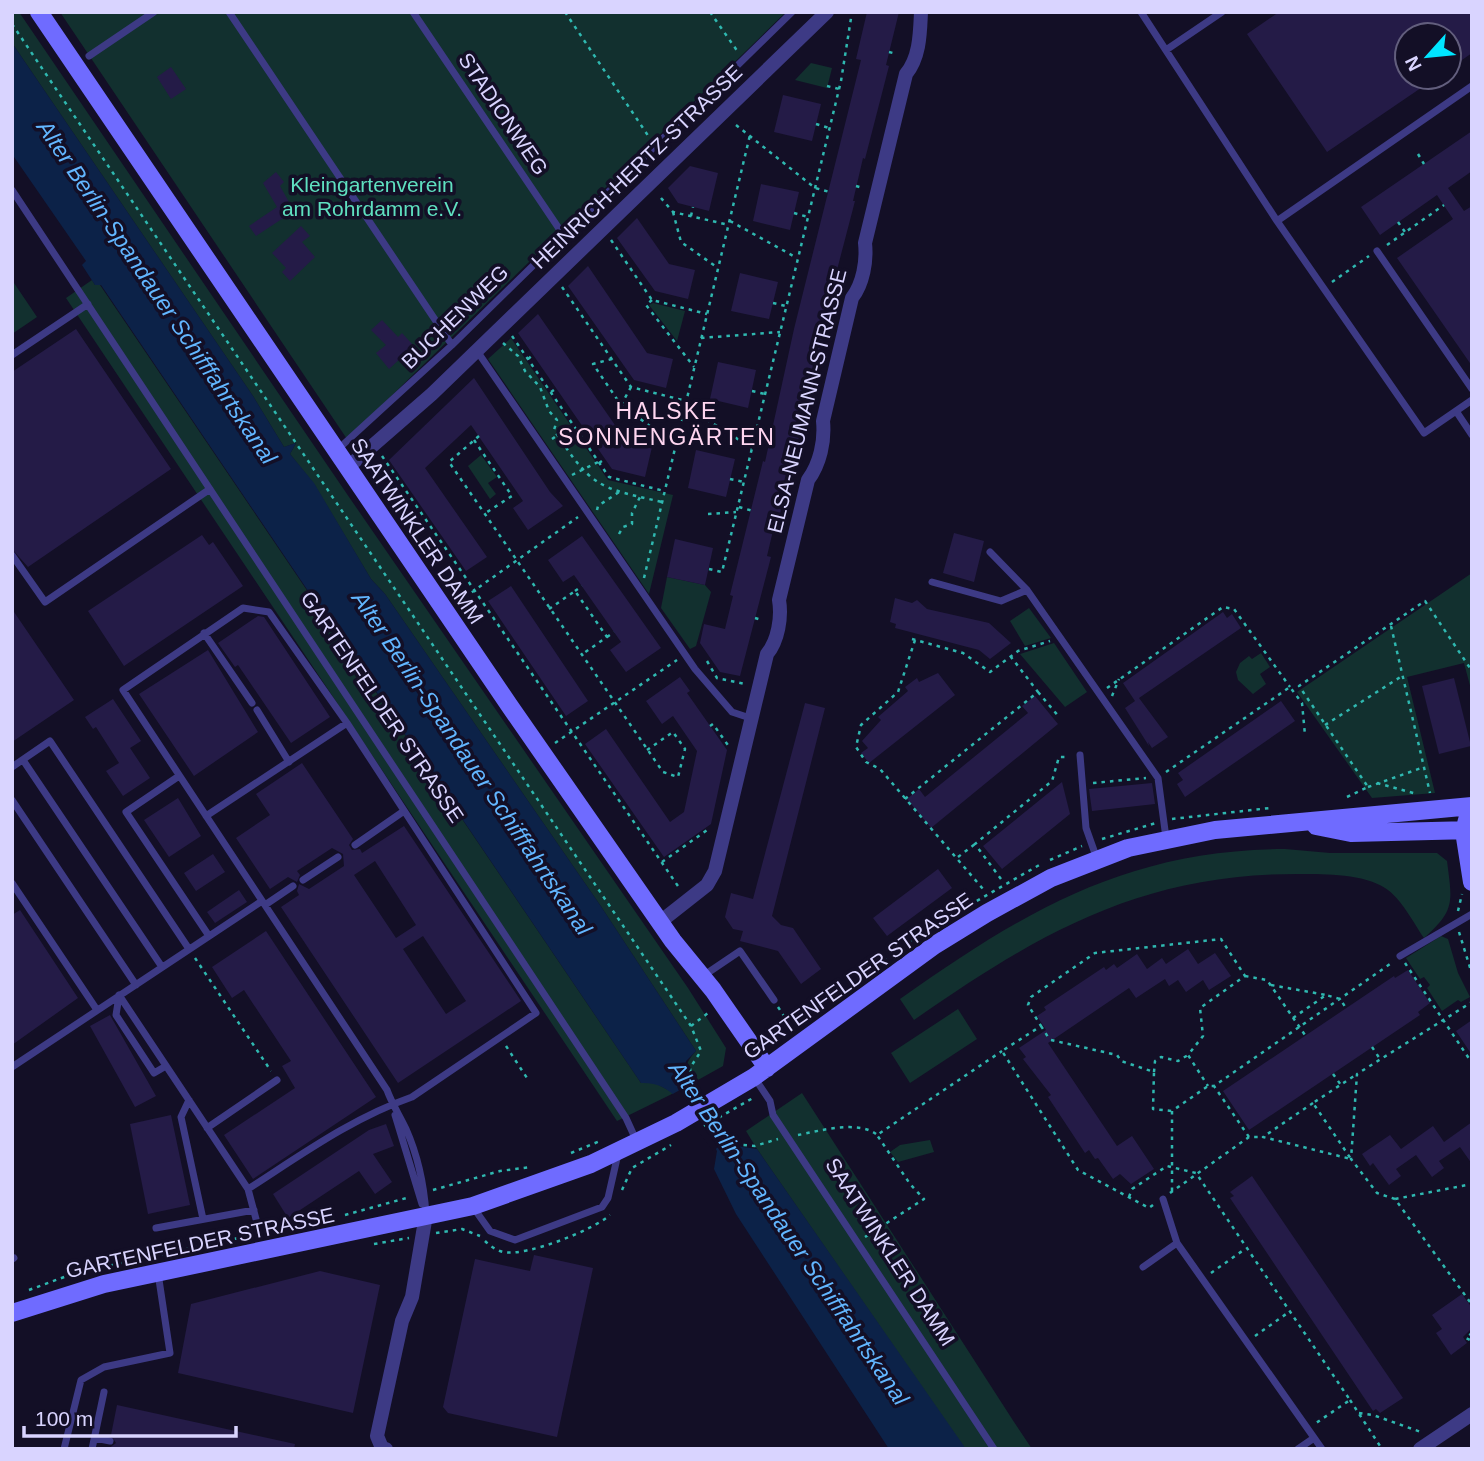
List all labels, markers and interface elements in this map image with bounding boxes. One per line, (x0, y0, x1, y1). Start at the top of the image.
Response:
north arrow (1393, 21, 1463, 91)
street label: STADIONWEG (454, 48, 553, 179)
text: N (1401, 53, 1426, 74)
street label: HEINRICH-HERTZ-STRASSE (527, 60, 746, 273)
water label: Alter Berlin-Spandauer Schifffahrtskanal (31, 113, 283, 470)
park label: Kleingartenverein am Rohrdamm e.V. (282, 173, 462, 220)
street label: BUCHENWEG (397, 260, 513, 373)
street label: ELSA-NEUMANN-STRASSE (762, 266, 851, 536)
district label: HALSKE SONNENGÄRTEN (558, 398, 776, 450)
street label: SAATWINKLER DAMM (347, 434, 488, 628)
water label: Alter Berlin-Spandauer Schifffahrtskanal (346, 584, 598, 941)
street label: GARTENFELDER STRASSE (296, 587, 469, 827)
street label: GARTENFELDER STRASSE (739, 888, 976, 1064)
water label: Alter Berlin-Spandauer Schifffahrtskanal (663, 1054, 915, 1411)
street label: SAATWINKLER DAMM (821, 1154, 960, 1350)
street label: GARTENFELDER STRASSE (64, 1203, 336, 1282)
scale bar (24, 1394, 236, 1438)
text: 100 m (35, 1407, 93, 1430)

